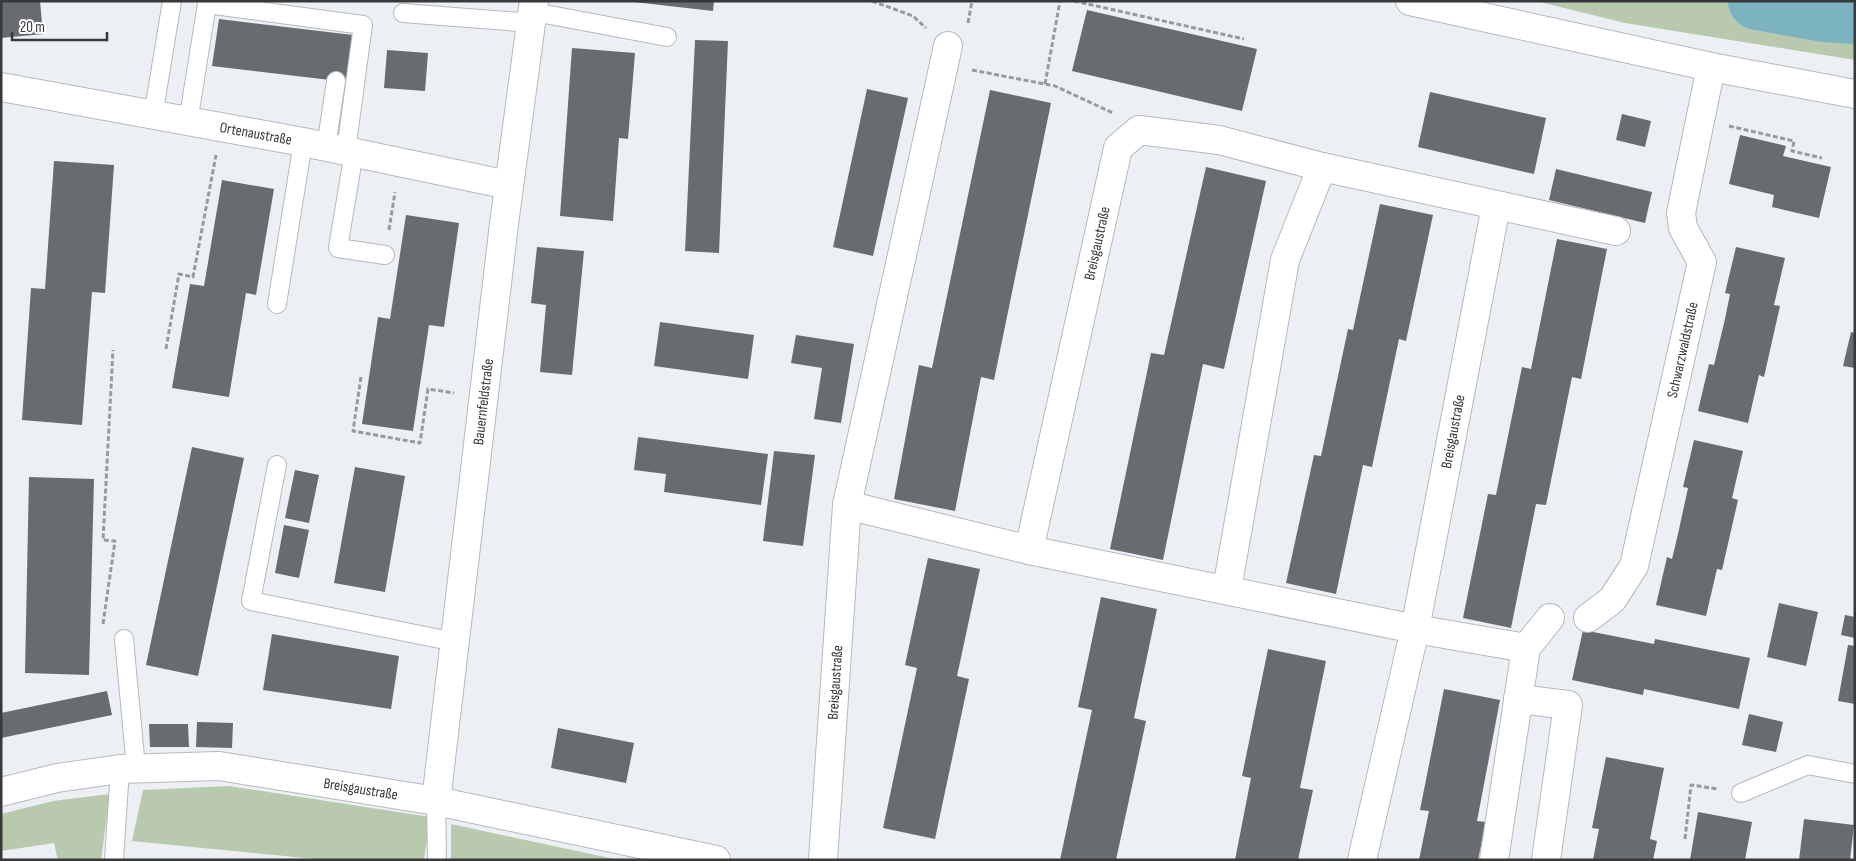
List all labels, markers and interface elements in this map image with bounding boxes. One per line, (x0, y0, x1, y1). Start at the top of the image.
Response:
scale bar (12, 10, 108, 42)
text: 20 m (20, 18, 45, 37)
street label: Ortenaustraße (218, 118, 293, 150)
street label: Breisgaustraße (1080, 205, 1115, 282)
street label: Schwarzwaldstraße (1663, 300, 1703, 400)
street label: Bauernfeldstraße (469, 358, 498, 446)
street label: Breisgaustraße (1437, 393, 1470, 470)
street label: Breisgaustraße (824, 644, 848, 720)
street label: Breisgaustraße (322, 774, 399, 805)

